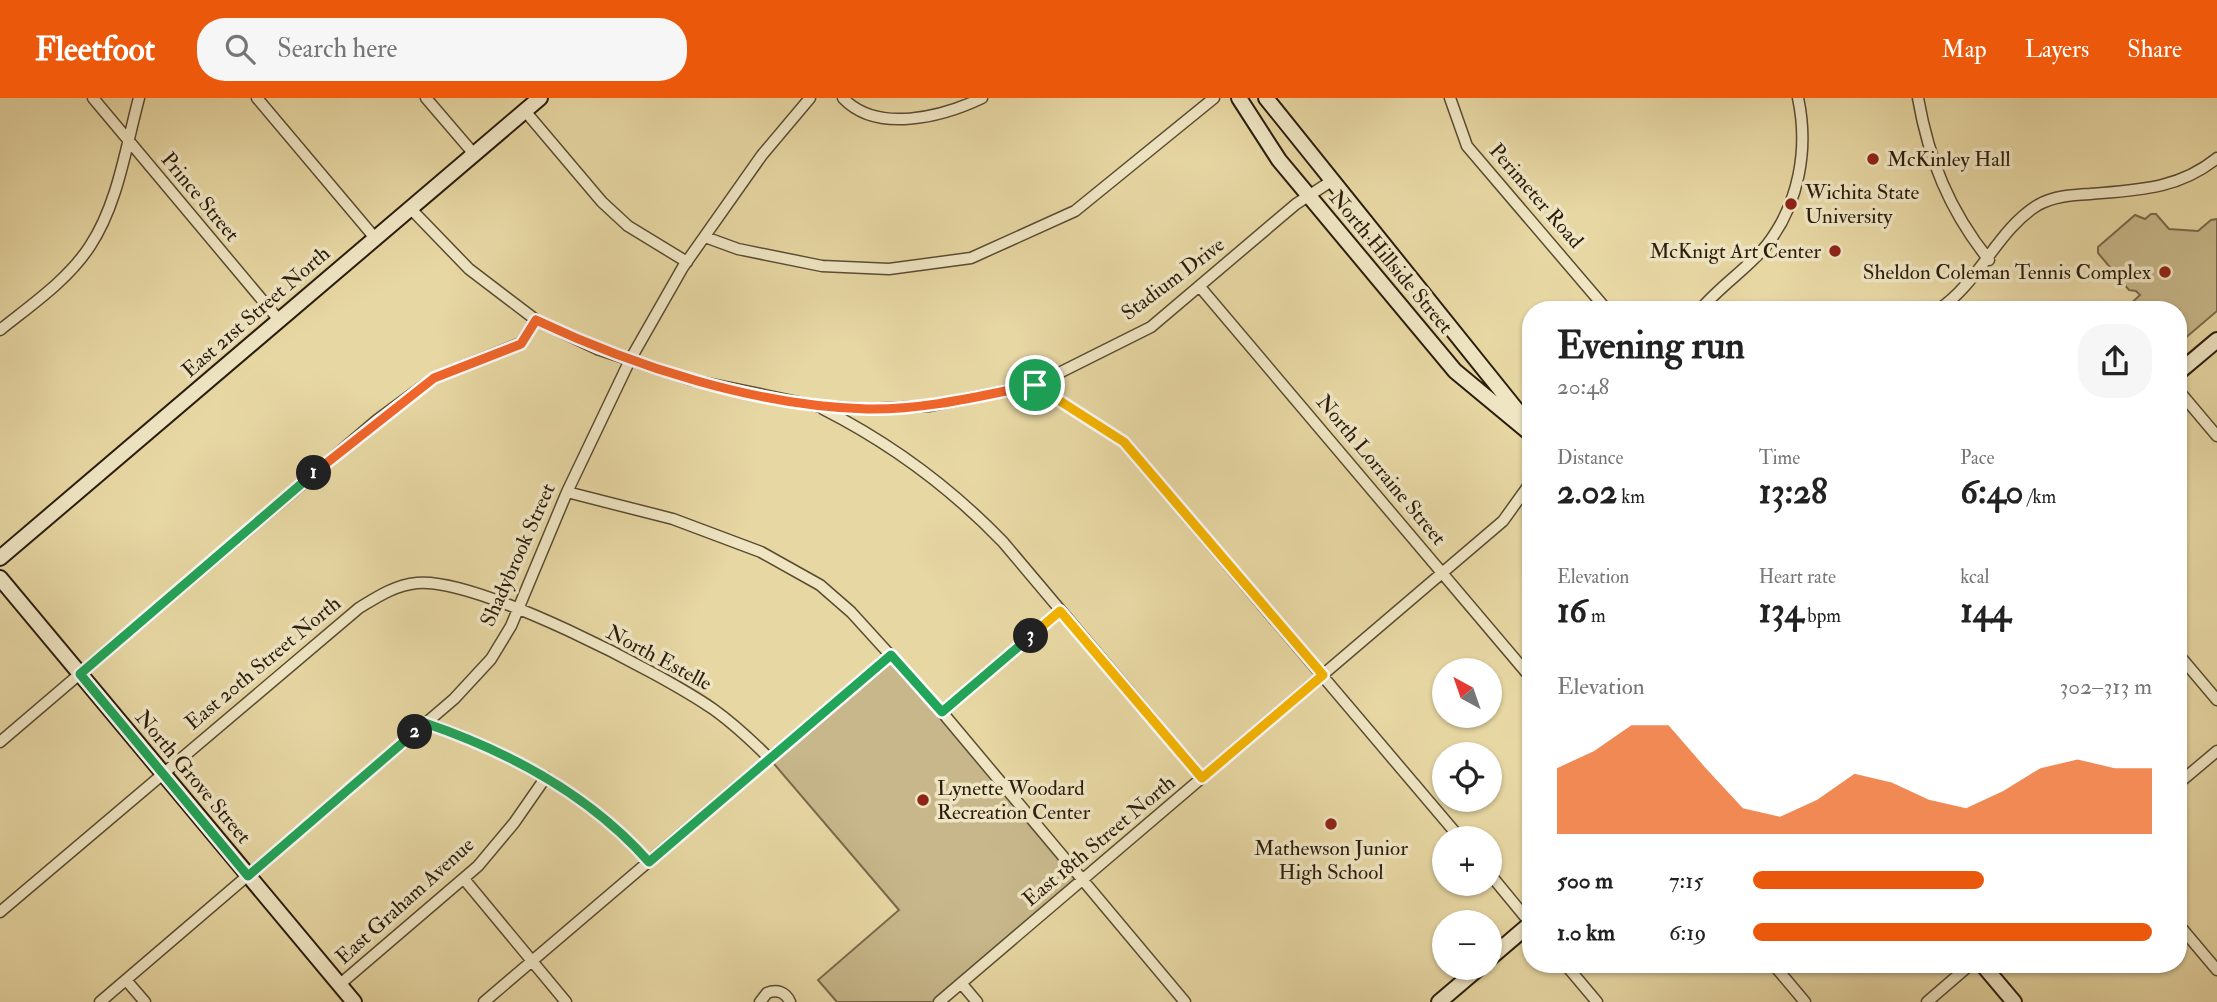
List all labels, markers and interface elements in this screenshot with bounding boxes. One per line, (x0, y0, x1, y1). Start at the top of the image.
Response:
search box (197, 18, 687, 81)
text: Fleetfoot (35, 29, 155, 70)
icon: search (221, 30, 259, 68)
text: Search here (277, 33, 397, 65)
text: Map (1942, 34, 1987, 65)
text: Layers (2025, 34, 2089, 65)
text: Share (2127, 34, 2182, 65)
street label: Perimeter Road (1483, 138, 1589, 255)
place label: McKinley Hall (1887, 146, 2011, 173)
street label: Prince Street (155, 147, 245, 247)
marker: McKinley Hall (1865, 151, 1881, 167)
place label: Wichita State University (1804, 179, 1920, 230)
street label: North Hillside Street (1323, 185, 1459, 339)
marker: Wichita State University (1783, 196, 1799, 212)
street label: Stadium Drive (1116, 231, 1230, 327)
place label: McKnigt Art Center (1649, 238, 1821, 265)
street label: East 21st Street North (176, 240, 336, 384)
marker: McKnigt Art Center (1827, 243, 1843, 259)
place label: Sheldon Coleman Tennis Complex (1863, 259, 2152, 286)
marker: Sheldon Coleman Tennis Complex (2157, 264, 2173, 280)
text: Evening run (1557, 322, 1745, 370)
button: share (2078, 324, 2152, 398)
pin (1005, 355, 1065, 415)
icon: arrive (1016, 366, 1054, 404)
text: 20:48 (1557, 372, 1609, 401)
street label: North Lorraine Street (1310, 389, 1452, 551)
text: Distance (1557, 446, 1623, 470)
text: Time (1759, 446, 1800, 470)
text: Pace (1960, 446, 1994, 470)
pin: 1 (296, 456, 332, 490)
text: 1 (310, 460, 317, 484)
text: 2.02 (1557, 470, 1617, 514)
text: 13:28 (1759, 470, 1827, 514)
text: 6:40 (1960, 470, 2023, 514)
street label: Shadybrook Street (474, 479, 562, 631)
text: km (1617, 485, 1645, 509)
text: /km (2023, 485, 2056, 509)
text: Elevation (1557, 565, 1629, 589)
text: Heart rate (1759, 565, 1836, 589)
text: kcal (1960, 565, 1989, 589)
text: 16 (1557, 589, 1587, 633)
text: 134 (1759, 589, 1803, 633)
text: 144 (1960, 589, 2011, 633)
street label: East 20th Street North (180, 590, 346, 736)
text: m (1587, 604, 1606, 628)
text: bpm (1803, 604, 1841, 628)
pin: 3 (1014, 618, 1048, 654)
street label: North Estelle (602, 619, 717, 697)
text: 3 (1027, 623, 1034, 647)
north arrow (1432, 658, 1502, 728)
map controls (1432, 658, 1502, 980)
text: Elevation (1557, 672, 1645, 701)
text: 302–313 m (2060, 672, 2152, 701)
street label: North Grove Street (129, 705, 257, 850)
pin: 2 (398, 714, 432, 750)
text: 2 (410, 719, 419, 743)
button: locate (1432, 742, 1502, 812)
street label: East 18th Street North (1017, 769, 1181, 913)
place label: Lynette Woodard Recreation Center (937, 775, 1090, 826)
marker: Lynette Woodard Recreation Center (915, 792, 931, 808)
marker: Mathewson Junior High School (1323, 816, 1339, 832)
button: + (1432, 826, 1502, 896)
street label: East Graham Avenue (330, 831, 480, 970)
place label: Mathewson Junior High School (1254, 835, 1408, 886)
text: 500 m (1557, 866, 1613, 895)
text: 7:15 (1669, 866, 1704, 895)
button: − (1432, 910, 1502, 980)
text: 1.0 km (1557, 918, 1615, 947)
text: 6:19 (1669, 918, 1706, 947)

